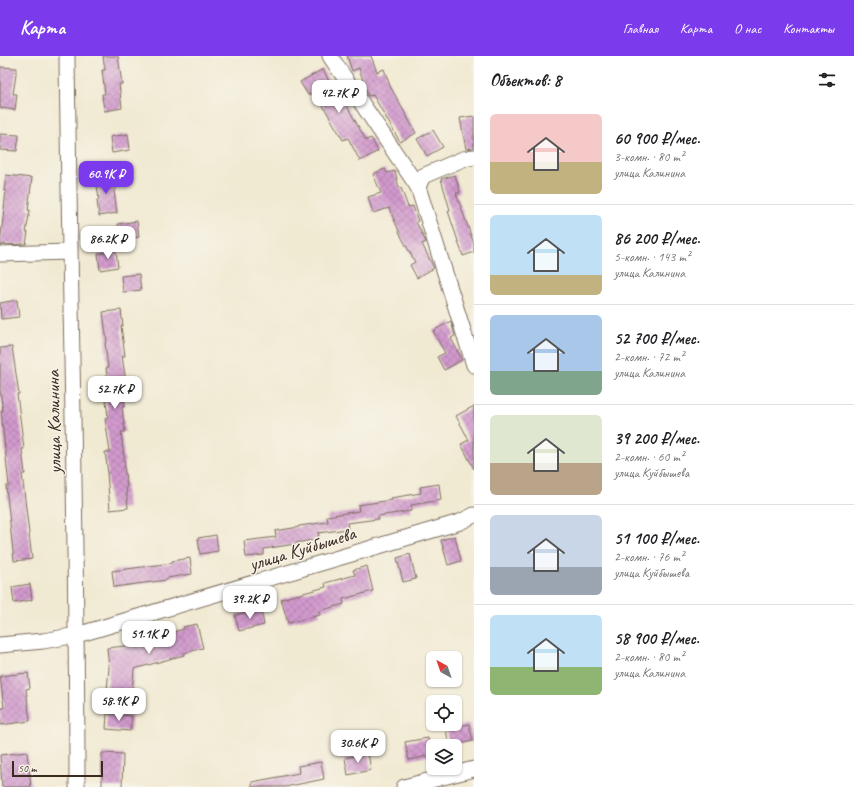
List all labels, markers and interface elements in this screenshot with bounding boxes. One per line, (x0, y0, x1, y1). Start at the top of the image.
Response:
text: Карта (20, 16, 65, 40)
text: Главная (623, 20, 658, 37)
text: Карта (680, 20, 712, 37)
text: О нас (734, 20, 761, 37)
text: Контакты (783, 20, 834, 37)
icon: filters (816, 69, 838, 91)
text: Объектов: 8 (490, 70, 561, 91)
pin: 42.7K ₽ (302, 80, 376, 114)
text: 42.7K ₽ (321, 85, 357, 101)
text: 60 900 ₽/мес. (614, 128, 700, 149)
icon: home (522, 130, 570, 178)
text: 3-комн. · 80 m² (614, 149, 684, 165)
pin: 60.9K ₽ (69, 161, 143, 195)
text: улица Калинина (614, 165, 685, 181)
text: 60.9K ₽ (88, 166, 124, 182)
pin: 86.2K ₽ (71, 226, 145, 260)
text: 86 200 ₽/мес. (614, 228, 700, 249)
text: 86.2K ₽ (90, 231, 126, 247)
icon: home (522, 231, 570, 279)
text: 5-комн. · 143 m² (614, 249, 690, 265)
text: улица Калинина (614, 265, 685, 281)
text: 52 700 ₽/мес. (614, 328, 699, 349)
icon: home (522, 331, 570, 379)
text: 2-комн. · 72 m² (614, 349, 684, 365)
text: улица Калинина (614, 365, 685, 381)
street label: улица Калинина (41, 368, 67, 475)
pin: 52.7K ₽ (78, 376, 152, 410)
text: 52.7K ₽ (97, 381, 133, 397)
text: 39 200 ₽/мес. (614, 428, 699, 449)
icon: home (522, 431, 570, 479)
text: 2-комн. · 60 m² (614, 449, 684, 465)
text: улица Куйбышева (614, 465, 689, 481)
street label: улица Куйбышева (245, 521, 360, 577)
text: 51 100 ₽/мес. (614, 528, 699, 549)
icon: home (522, 531, 570, 579)
text: 2-комн. · 76 m² (614, 549, 684, 565)
text: улица Куйбышева (614, 565, 689, 581)
pin: 39.2K ₽ (213, 586, 287, 620)
text: 39.2K ₽ (232, 591, 268, 607)
pin: 51.1K ₽ (112, 621, 186, 655)
text: 51.1K ₽ (131, 626, 167, 642)
text: 58 900 ₽/мес. (614, 628, 699, 649)
icon: home (522, 631, 570, 679)
text: 2-комн. · 80 m² (614, 649, 684, 665)
north arrow (426, 651, 462, 687)
map controls (426, 651, 462, 775)
text: улица Калинина (614, 665, 685, 681)
pin: 58.9K ₽ (82, 688, 156, 722)
text: 58.9K ₽ (101, 693, 137, 709)
button: locate (426, 695, 462, 731)
pin: 30.6K ₽ (321, 730, 395, 764)
text: 30.6K ₽ (340, 735, 376, 751)
button: layers (426, 739, 462, 775)
scale bar (12, 759, 103, 778)
text: 50 m (18, 761, 37, 775)

